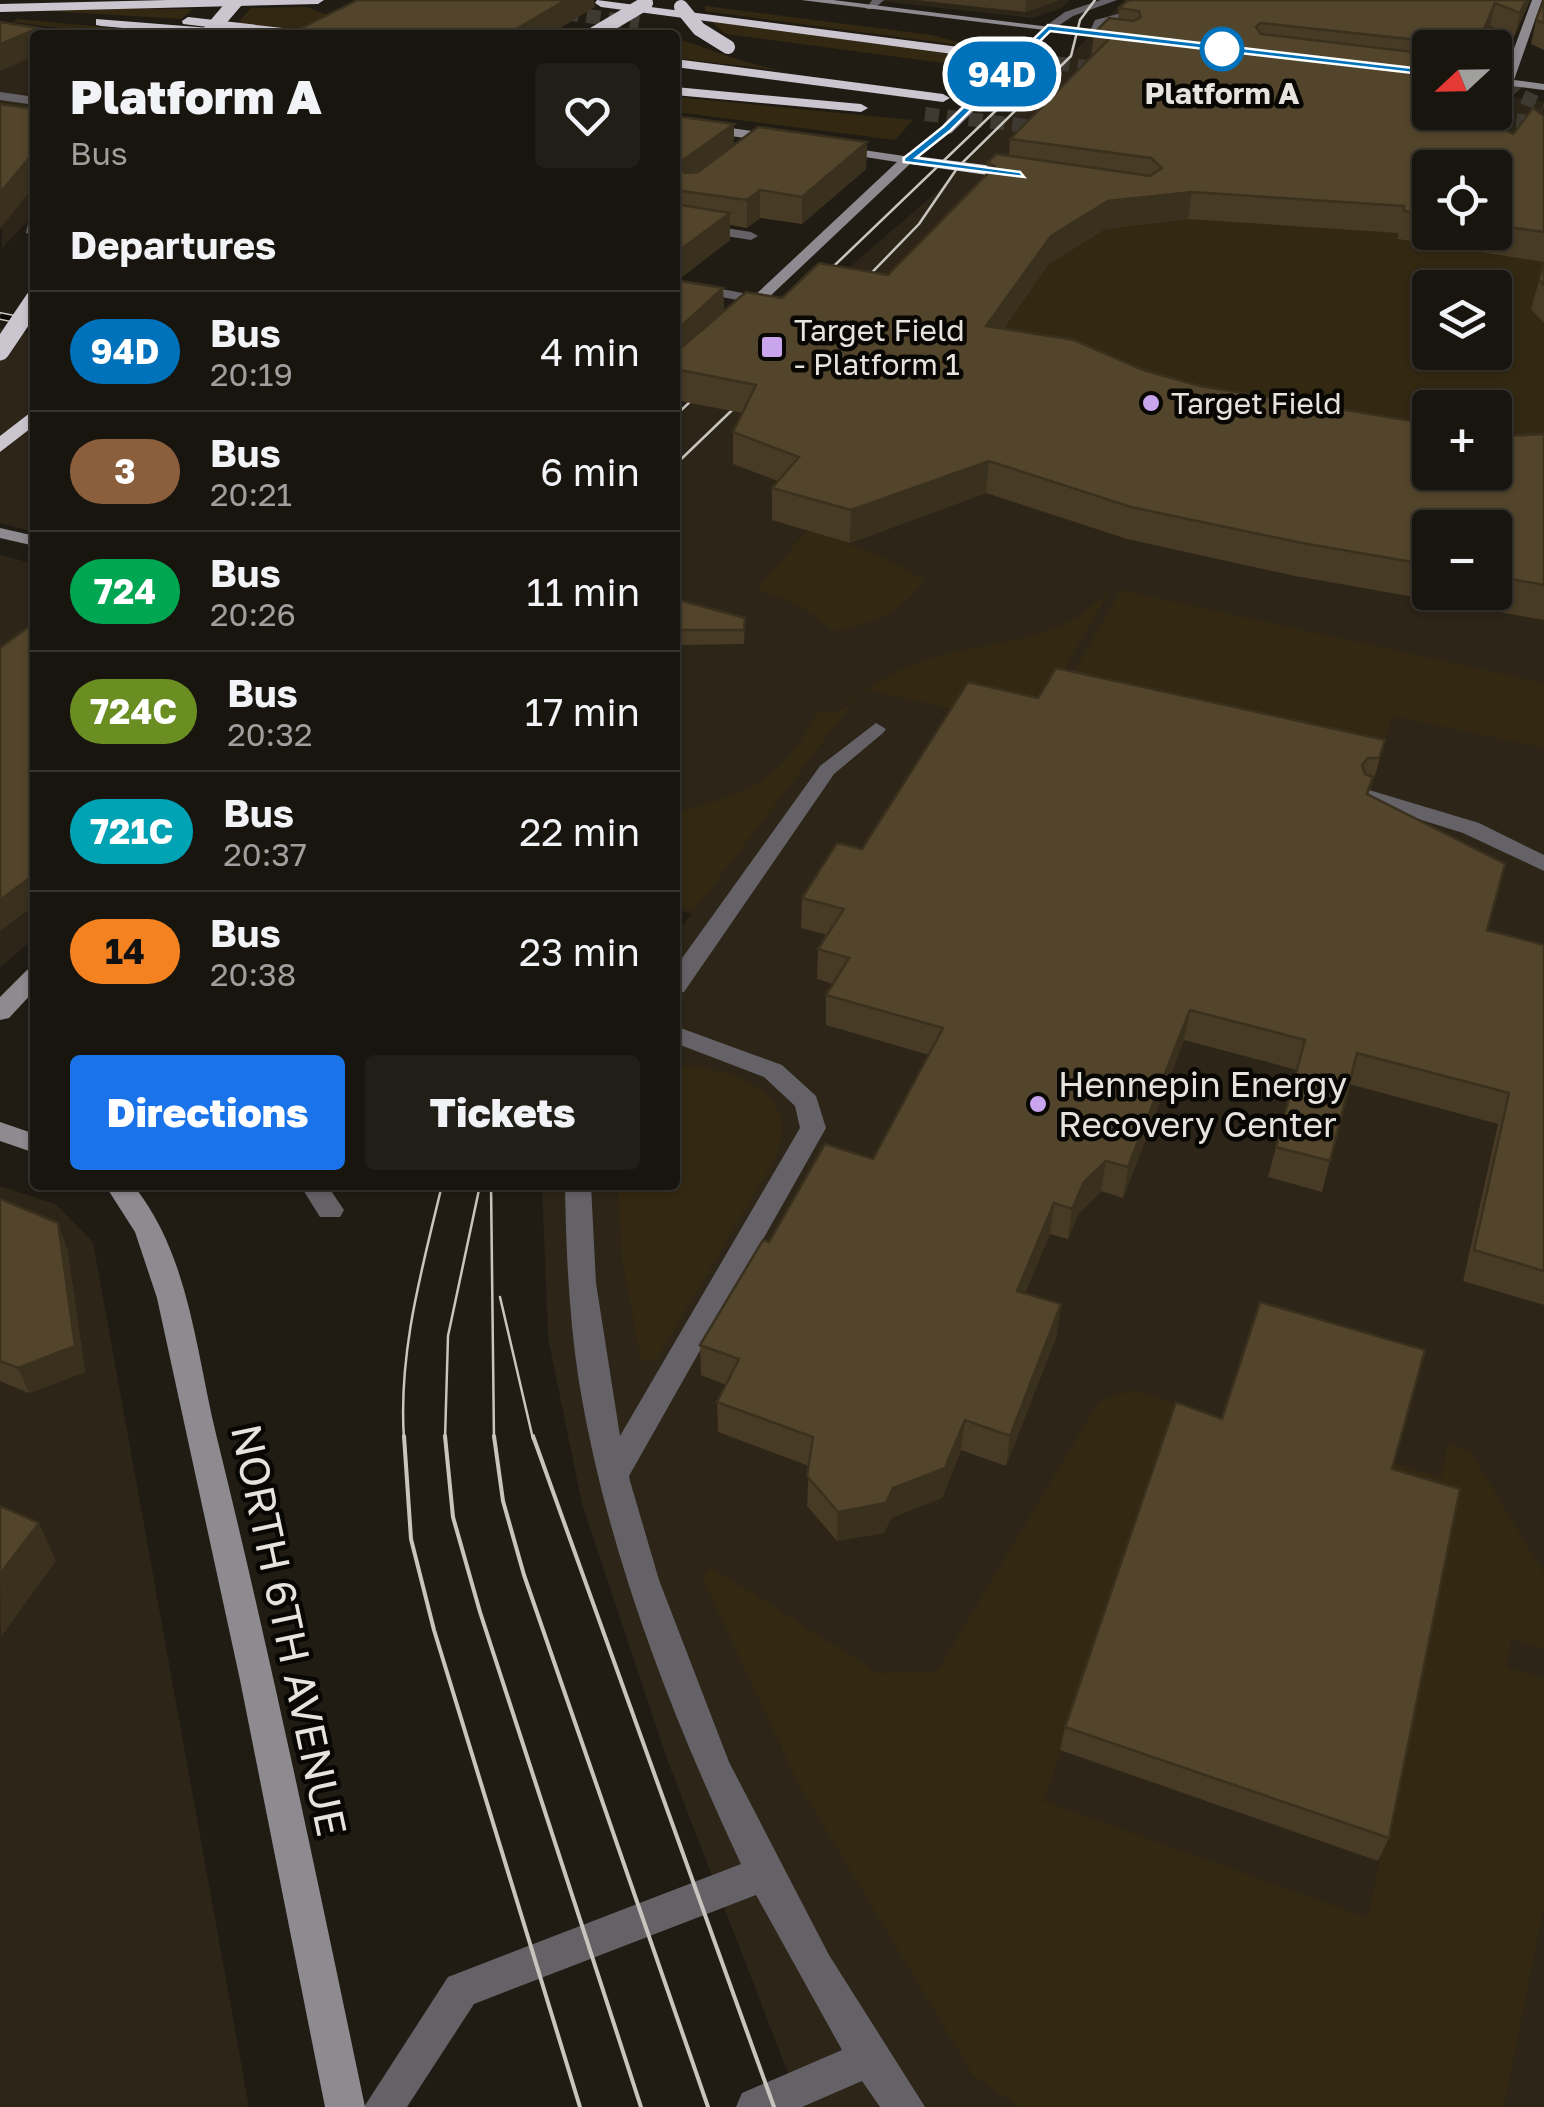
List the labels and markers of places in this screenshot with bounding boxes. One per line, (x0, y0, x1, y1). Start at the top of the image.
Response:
marker: Platform A (1201, 28, 1243, 70)
place label: Platform A (1144, 75, 1300, 111)
place label: Target Field - Platform 1 (794, 312, 965, 382)
marker: Target Field - Platform 1 (759, 334, 785, 360)
place label: Target Field (1171, 385, 1342, 421)
marker: Target Field (1140, 392, 1162, 414)
place label: Hennepin Energy Recovery Center (1058, 1063, 1347, 1145)
marker: Hennepin Energy Recovery Center (1027, 1093, 1049, 1115)

